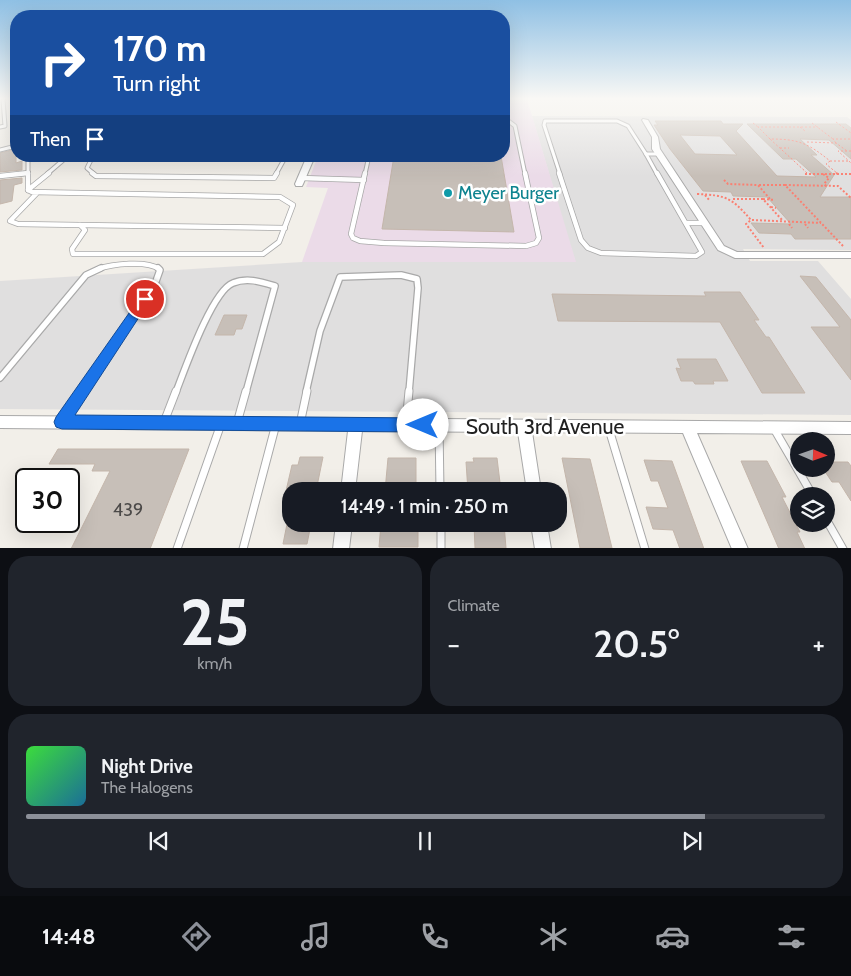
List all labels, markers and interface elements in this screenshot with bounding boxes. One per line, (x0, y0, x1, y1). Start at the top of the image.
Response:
text: 170 m (113, 27, 206, 70)
icon: right (30, 30, 95, 95)
text: Turn right (113, 70, 200, 97)
icon: arrive (81, 125, 109, 153)
text: Then (30, 128, 71, 151)
place label: Meyer Burger (458, 182, 559, 204)
marker: Meyer Burger (442, 187, 454, 199)
pin (124, 278, 166, 320)
icon: arrive (131, 285, 159, 313)
position arrow (396, 398, 448, 450)
street label: South 3rd Avenue (466, 414, 625, 439)
north arrow (790, 432, 835, 478)
map controls (790, 432, 835, 532)
speed limit sign: 30 (15, 468, 80, 533)
button: layers (790, 487, 835, 532)
text: 14:49 · 1 min · 250 m (341, 495, 508, 518)
house number: 439 (113, 499, 143, 521)
text: 25 (180, 582, 249, 661)
text: Climate (448, 596, 500, 615)
text: 20.5° (593, 620, 679, 667)
text: − (448, 627, 460, 661)
text: + (813, 627, 825, 661)
text: km/h (197, 654, 232, 673)
text: Night Drive (101, 755, 193, 778)
text: The Halogens (101, 778, 193, 797)
icon: previous (145, 827, 173, 855)
icon: pause (411, 827, 439, 855)
icon: next (678, 827, 706, 855)
icon: directions (179, 919, 214, 954)
icon: music (298, 919, 333, 954)
icon: phone (417, 919, 452, 954)
icon: climate (536, 919, 571, 954)
icon: car (655, 919, 690, 954)
icon: filters (774, 919, 809, 954)
text: 14:48 (42, 923, 96, 950)

